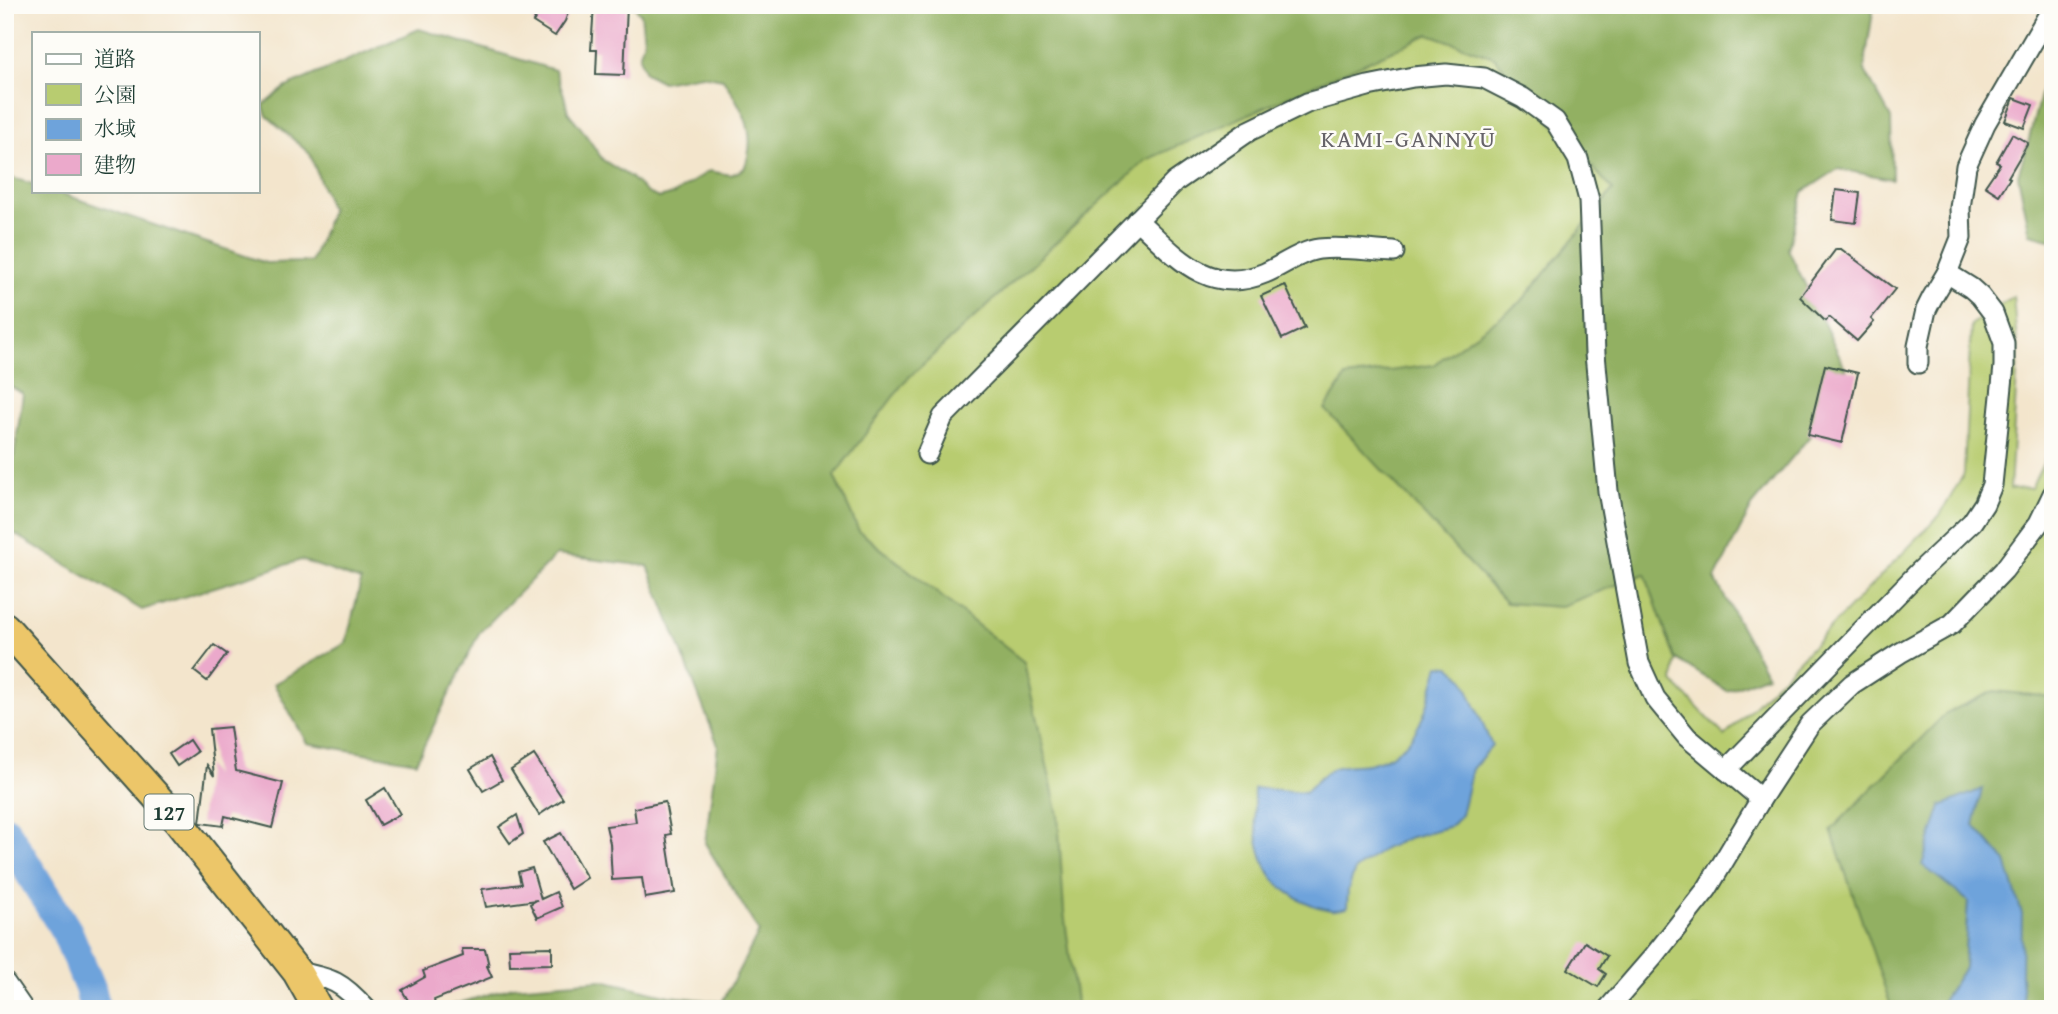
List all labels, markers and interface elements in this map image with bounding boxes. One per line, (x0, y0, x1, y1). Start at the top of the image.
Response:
legend (32, 32, 259, 192)
text: 道路 (94, 43, 136, 74)
text: 公園 (94, 79, 136, 110)
text: 水域 (94, 113, 136, 144)
district label: KAMI-GANNYŪ (1321, 121, 1497, 156)
text: 建物 (94, 149, 136, 180)
road number: 127 (144, 794, 194, 830)

